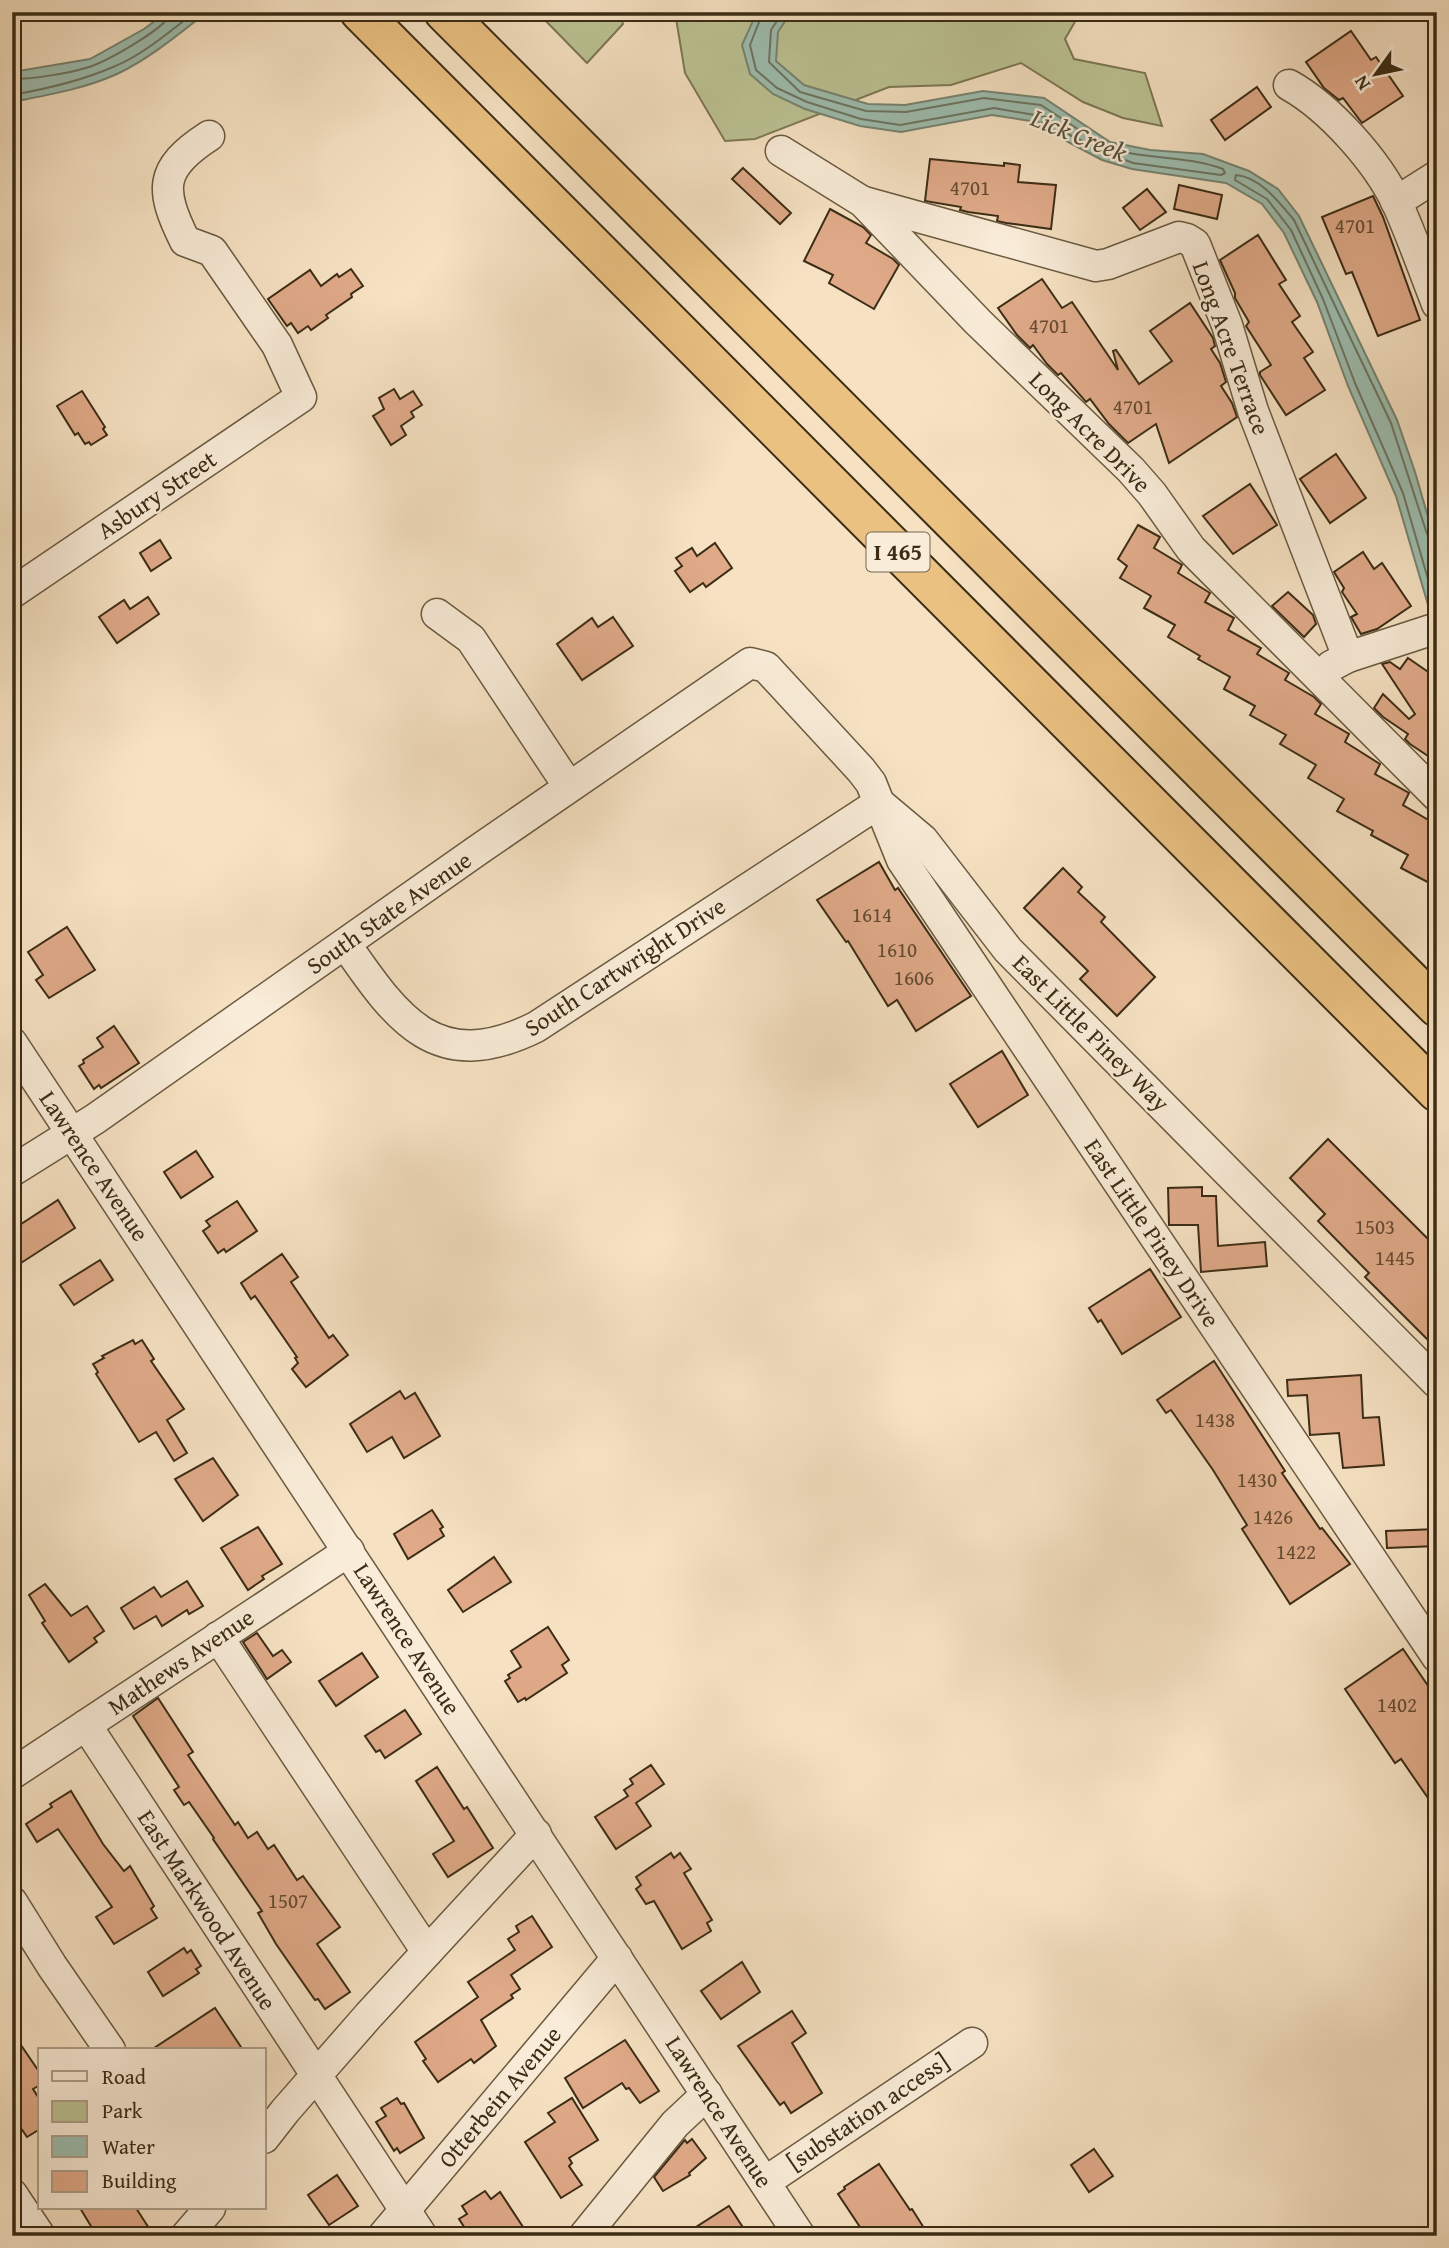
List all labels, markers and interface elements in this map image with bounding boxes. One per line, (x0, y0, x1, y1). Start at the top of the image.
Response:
north arrow (1340, 38, 1410, 108)
text: N (1346, 70, 1377, 96)
water label: Lick Creek (1024, 97, 1133, 171)
house number: 4701 (950, 172, 990, 203)
house number: 4701 (1335, 210, 1375, 241)
street label: Long Acre Terrace (1184, 256, 1279, 440)
house number: 4701 (1029, 310, 1069, 341)
street label: Long Acre Drive (1021, 363, 1159, 501)
house number: 4701 (1113, 391, 1153, 422)
street label: Asbury Street (90, 441, 224, 547)
road number: I 465 (866, 532, 930, 572)
street label: South State Avenue (299, 842, 478, 983)
street label: South Cartwright Drive (517, 888, 732, 1045)
house number: 1614 (852, 899, 892, 930)
house number: 1610 (877, 934, 917, 965)
street label: East Little Piney Way (1005, 946, 1178, 1119)
house number: 1606 (894, 962, 934, 993)
street label: Lawrence Avenue (31, 1083, 158, 1248)
street label: East Little Piney Drive (1076, 1131, 1229, 1334)
house number: 1503 (1355, 1211, 1395, 1242)
house number: 1445 (1375, 1242, 1415, 1273)
house number: 1438 (1195, 1404, 1235, 1435)
house number: 1430 (1237, 1464, 1277, 1495)
house number: 1426 (1253, 1501, 1293, 1532)
house number: 1422 (1276, 1536, 1316, 1567)
street label: Lawrence Avenue (345, 1556, 470, 1722)
street label: Mathews Avenue (101, 1600, 261, 1724)
house number: 1402 (1377, 1689, 1417, 1720)
street label: East Markwood Avenue (129, 1803, 286, 2017)
house number: 1507 (268, 1885, 308, 1916)
street label: Otterbein Avenue (430, 2018, 569, 2175)
street label: Lawrence Avenue (657, 2029, 782, 2195)
street label: [substation access] (780, 2044, 956, 2179)
legend (38, 2048, 266, 2210)
text: Road (102, 2061, 147, 2092)
text: Park (102, 2095, 143, 2126)
text: Water (102, 2131, 155, 2162)
text: Building (102, 2165, 177, 2196)

